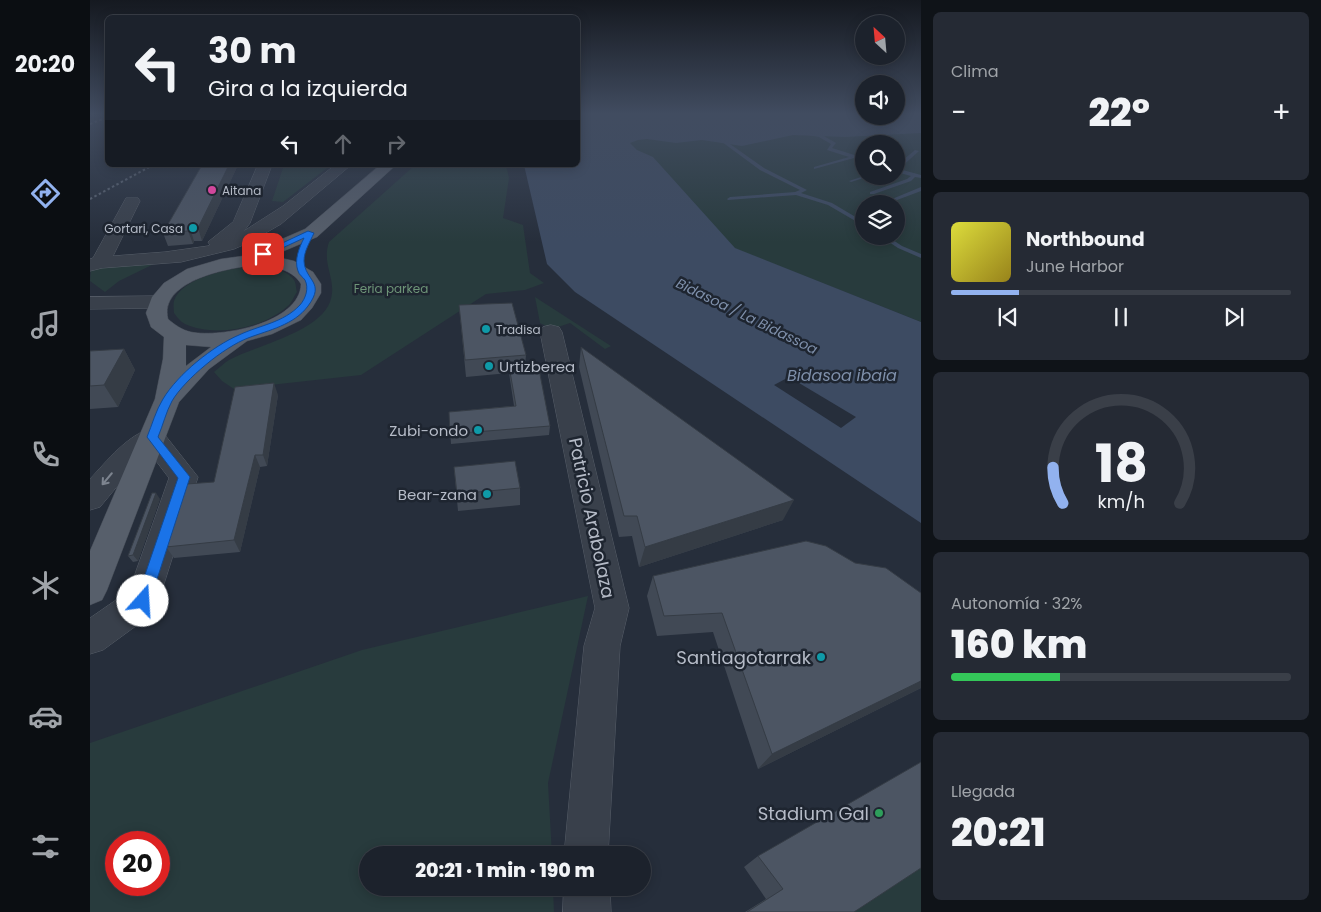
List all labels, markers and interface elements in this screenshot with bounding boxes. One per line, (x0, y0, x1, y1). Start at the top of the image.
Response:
north arrow (855, 15, 905, 65)
map controls (855, 15, 905, 245)
text: 30 m (208, 26, 296, 75)
icon: left (125, 35, 190, 100)
text: 20:20 (15, 49, 75, 80)
text: Clima (951, 60, 999, 83)
text: Gira a la izquierda (208, 73, 408, 104)
button: sound (855, 75, 905, 125)
text: 22° (1088, 86, 1150, 139)
text: − (951, 93, 966, 132)
text: + (1272, 93, 1291, 132)
icon: left (276, 130, 304, 158)
icon: ahead (329, 130, 357, 158)
icon: right (382, 130, 410, 158)
button: search (855, 135, 905, 185)
icon: directions (28, 176, 63, 211)
place label: Aitana (222, 182, 261, 199)
marker: Aitana (206, 184, 218, 196)
button: layers (855, 195, 905, 245)
place label: Gortari, Casa (104, 220, 183, 237)
marker: Gortari, Casa (187, 222, 199, 234)
text: Northbound (1026, 226, 1145, 253)
pin (242, 233, 284, 275)
icon: arrive (249, 240, 277, 268)
text: June Harbor (1026, 255, 1124, 278)
water label: Bidasoa / La Bidassoa (673, 273, 822, 359)
park label: Feria parkea (354, 280, 428, 297)
icon: previous (994, 303, 1022, 331)
icon: pause (1107, 303, 1135, 331)
icon: next (1220, 303, 1248, 331)
icon: music (28, 307, 63, 342)
place label: Tradisa (496, 321, 541, 338)
marker: Tradisa (480, 323, 492, 335)
place label: Urtizberea (499, 356, 575, 377)
marker: Urtizberea (483, 360, 495, 372)
water label: Bidasoa ibaia (787, 364, 897, 387)
place label: Zubi-ondo (389, 420, 468, 441)
marker: Zubi-ondo (472, 424, 484, 436)
text: 18 (1094, 427, 1148, 500)
street label: Patricio Arabolaza (563, 435, 621, 601)
icon: phone (28, 437, 63, 472)
one-way arrow (101, 472, 113, 485)
place label: Bear-zana (398, 484, 477, 505)
marker: Bear-zana (481, 488, 493, 500)
text: km/h (1097, 489, 1145, 514)
icon: climate (28, 568, 63, 603)
position arrow (116, 574, 168, 626)
text: Autonomía · 32% (951, 592, 1083, 615)
text: 160 km (951, 618, 1087, 671)
place label: Santiagotarrak (676, 645, 812, 670)
marker: Santiagotarrak (815, 651, 827, 663)
icon: car (28, 699, 63, 734)
text: Llegada (951, 780, 1015, 803)
place label: Stadium Gal (758, 801, 869, 826)
text: 20:21 (951, 806, 1045, 859)
marker: Stadium Gal (873, 807, 885, 819)
icon: filters (28, 829, 63, 864)
speed limit sign: 20 (105, 831, 170, 896)
text: 20:21 · 1 min · 190 m (415, 857, 595, 884)

